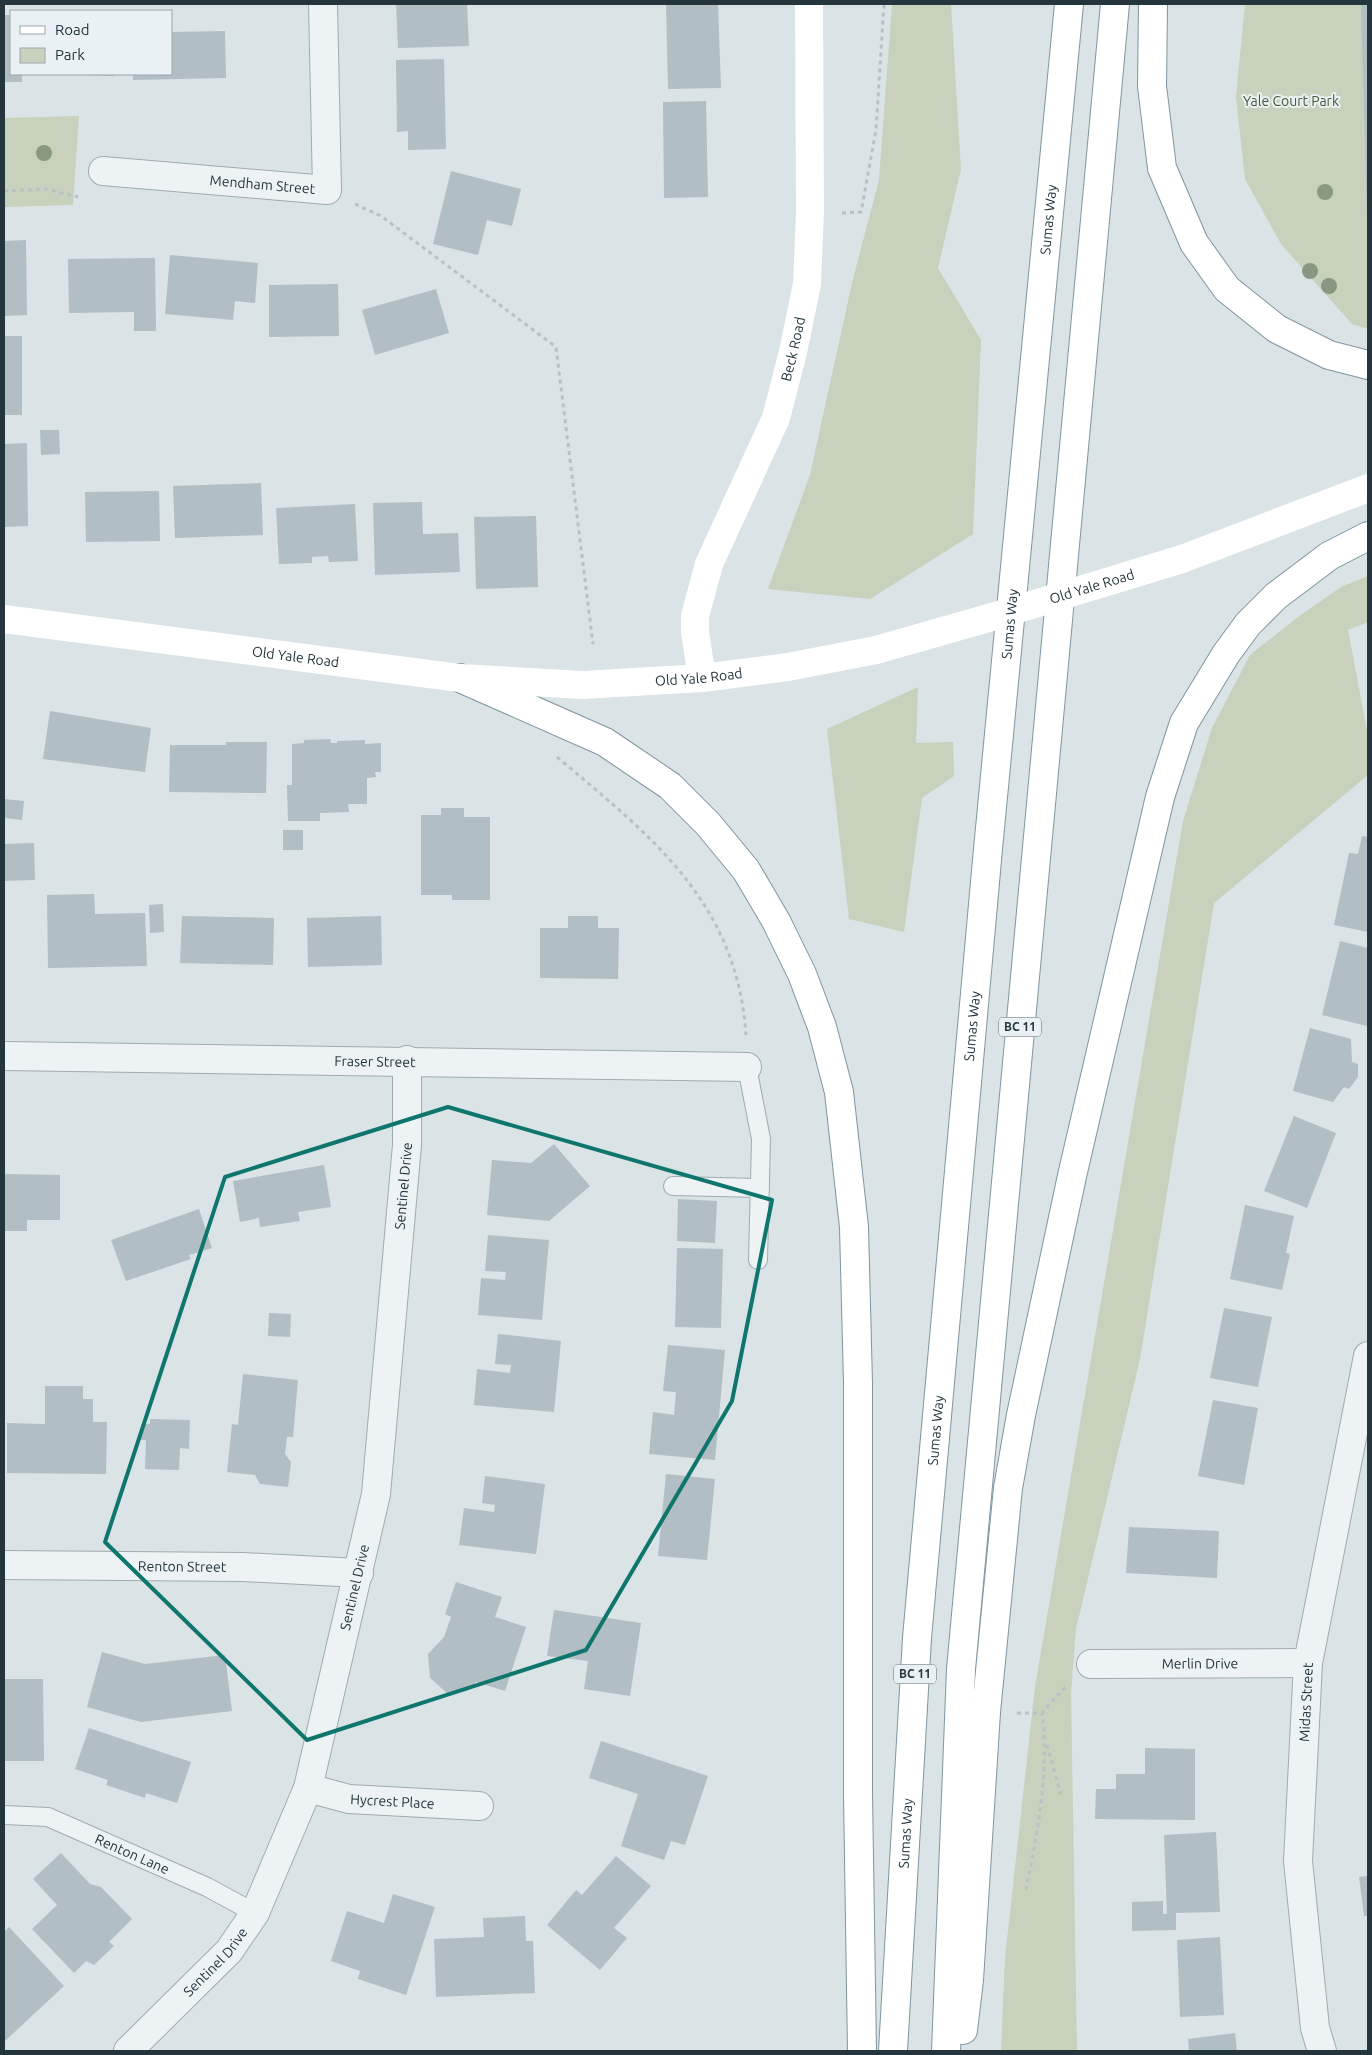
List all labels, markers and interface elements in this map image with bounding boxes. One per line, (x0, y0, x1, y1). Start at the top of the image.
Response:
legend (10, 10, 172, 75)
text: Road (55, 21, 90, 38)
text: Park (55, 46, 85, 63)
park label: Yale Court Park (1243, 93, 1339, 109)
street label: Mendham Street (209, 172, 316, 197)
street label: Sumas Way (1037, 184, 1060, 256)
street label: Beck Road (778, 315, 808, 383)
street label: Old Yale Road (1048, 566, 1136, 607)
street label: Sumas Way (998, 588, 1021, 660)
street label: Old Yale Road (251, 643, 340, 670)
street label: Old Yale Road (655, 665, 743, 689)
street label: Sumas Way (961, 990, 983, 1062)
road number: BC 11 (999, 1018, 1041, 1036)
street label: Fraser Street (334, 1053, 416, 1070)
street label: Sentinel Drive (392, 1142, 415, 1230)
street label: Sumas Way (925, 1394, 947, 1466)
street label: Sentinel Drive (337, 1543, 372, 1632)
street label: Renton Street (138, 1558, 227, 1575)
street label: Merlin Drive (1162, 1655, 1238, 1672)
street label: Midas Street (1296, 1662, 1316, 1742)
road number: BC 11 (894, 1665, 936, 1684)
street label: Hycrest Place (350, 1791, 435, 1812)
street label: Sumas Way (896, 1797, 916, 1869)
street label: Renton Lane (93, 1831, 172, 1877)
street label: Sentinel Drive (180, 1924, 251, 2000)

